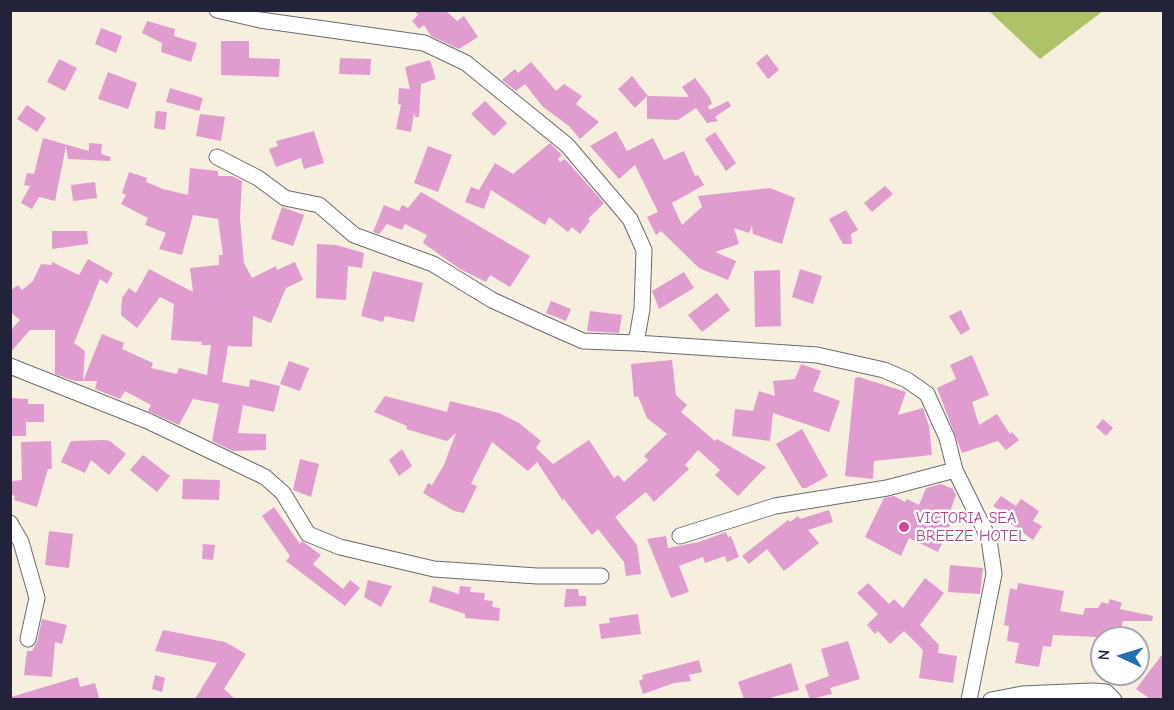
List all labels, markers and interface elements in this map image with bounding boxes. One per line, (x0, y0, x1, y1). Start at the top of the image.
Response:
place label: VICTORIA SEA BREEZE HOTEL (916, 508, 1026, 546)
marker: VICTORIA SEA BREEZE HOTEL (897, 520, 911, 534)
north arrow (1090, 626, 1150, 686)
text: N (1095, 649, 1113, 661)

